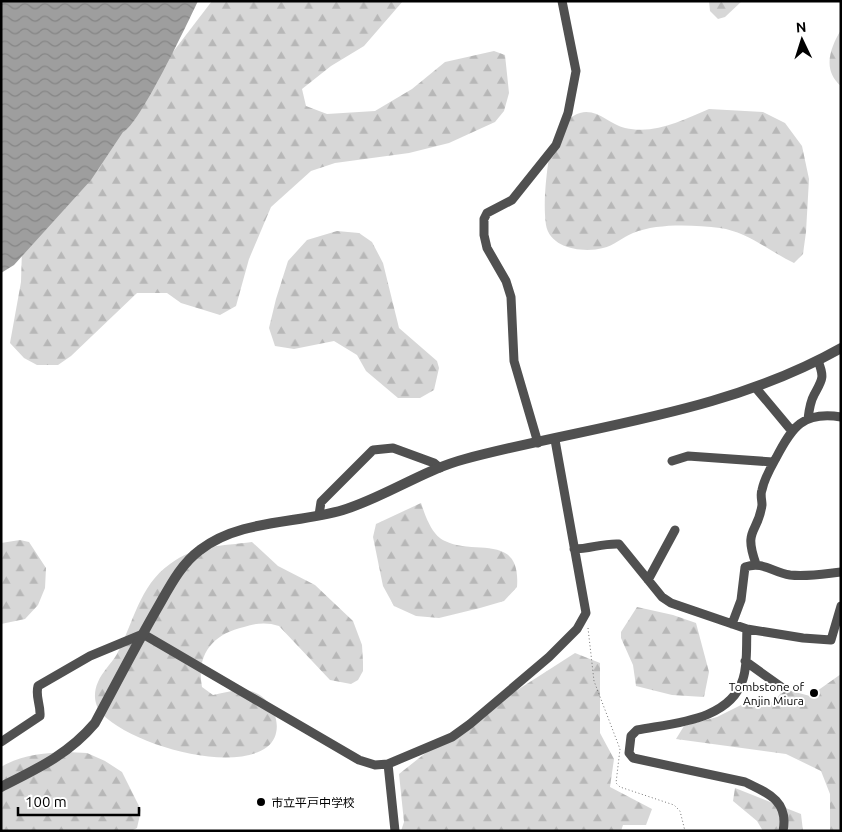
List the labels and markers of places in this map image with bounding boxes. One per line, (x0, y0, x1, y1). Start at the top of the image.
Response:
place label: Tombstone of Anjin Miura (729, 680, 804, 707)
marker: Tombstone of Anjin Miura (808, 687, 820, 699)
marker: 市立平戸中学校 (255, 796, 267, 808)
place label: 市立平戸中学校 (271, 796, 355, 809)

